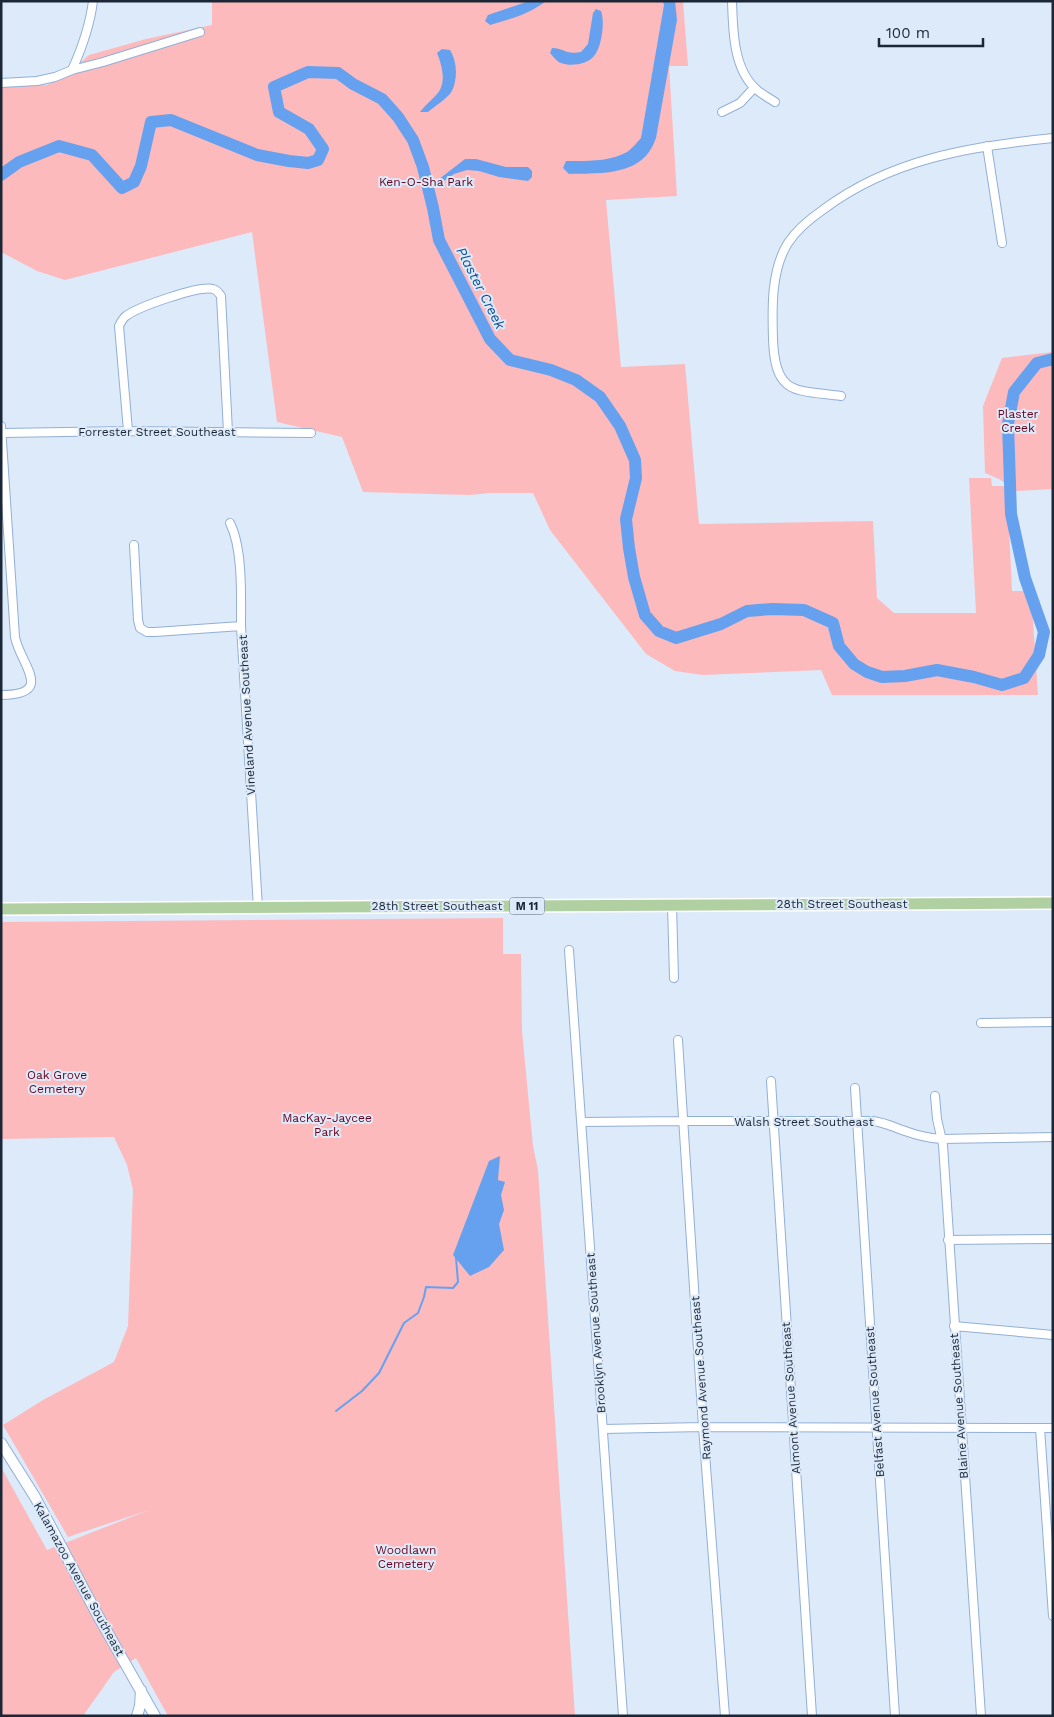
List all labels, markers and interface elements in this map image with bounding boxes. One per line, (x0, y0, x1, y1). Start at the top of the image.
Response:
scale bar (879, 15, 983, 47)
text: 100 m (886, 24, 930, 42)
park label: Ken-O-Sha Park (379, 175, 473, 189)
water label: Plaster Creek (453, 244, 509, 332)
park label: Plaster Creek (998, 407, 1039, 435)
street label: Forrester Street Southeast (78, 425, 236, 439)
street label: Vineland Avenue Southeast (236, 634, 258, 796)
street label: 28th Street Southeast (777, 897, 907, 911)
road number: M 11 (510, 898, 544, 914)
street label: 28th Street Southeast (372, 899, 502, 913)
park label: Oak Grove Cemetery (27, 1068, 87, 1096)
park label: MacKay-Jaycee Park (282, 1111, 372, 1139)
street label: Walsh Street Southeast (734, 1115, 874, 1129)
street label: Brooklyn Avenue Southeast (583, 1252, 609, 1414)
street label: Raymond Avenue Southeast (688, 1296, 714, 1460)
street label: Almont Avenue Southeast (779, 1321, 803, 1475)
street label: Belfast Avenue Southeast (863, 1326, 887, 1478)
street label: Blaine Avenue Southeast (947, 1333, 971, 1479)
street label: Kalamazoo Avenue Southeast (31, 1500, 127, 1658)
park label: Woodlawn Cemetery (376, 1543, 436, 1571)

